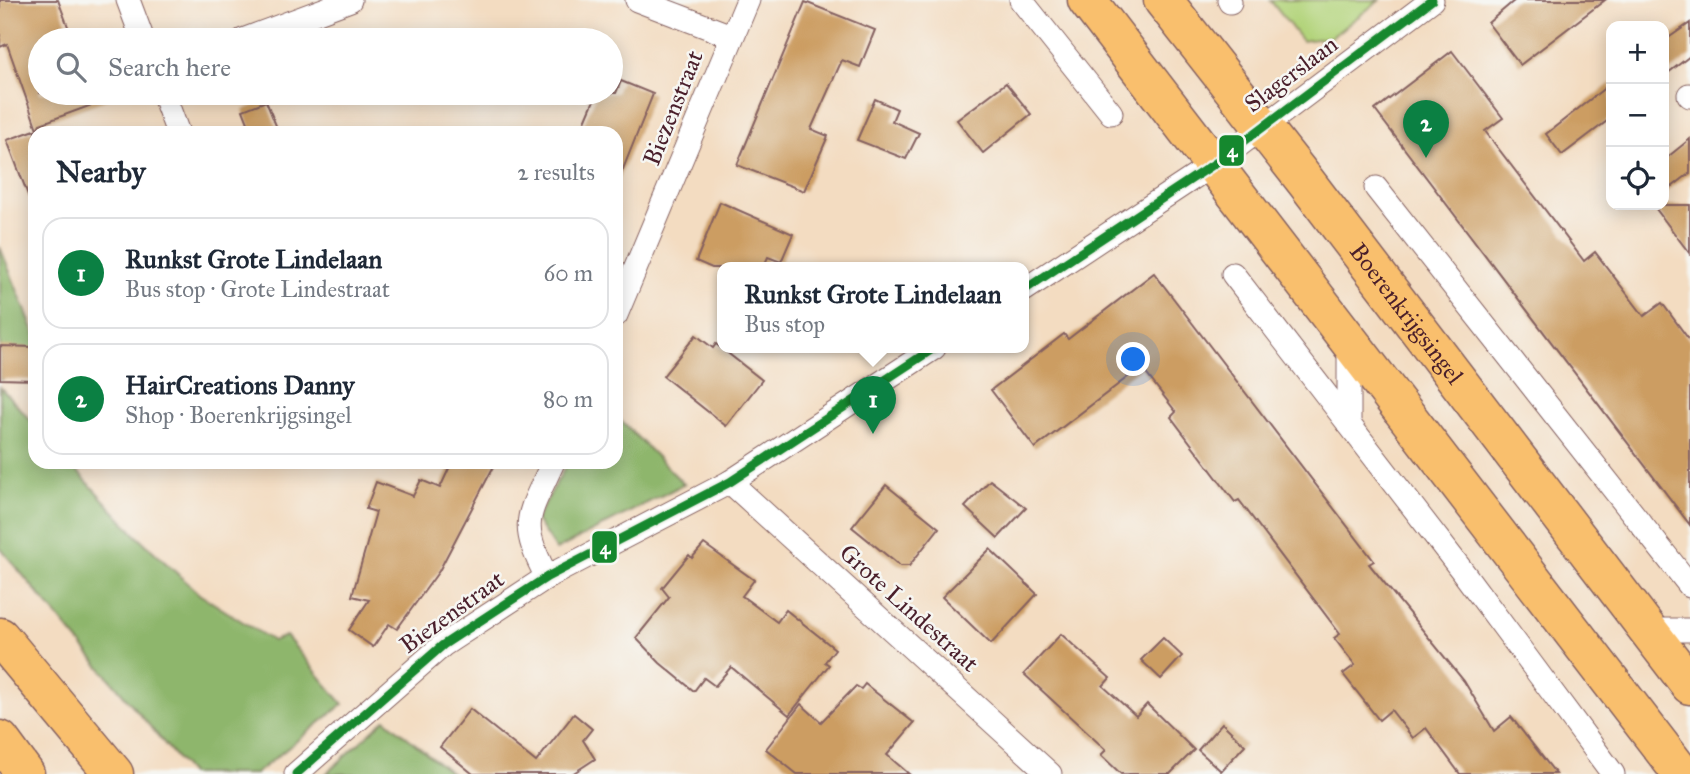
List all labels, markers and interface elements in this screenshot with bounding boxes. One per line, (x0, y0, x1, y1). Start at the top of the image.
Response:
map controls (1606, 21, 1669, 210)
button: + (1606, 21, 1669, 84)
search box (28, 28, 623, 105)
street label: Slagerslaan (1238, 29, 1344, 119)
street label: Biezenstraat (636, 46, 710, 170)
icon: search (52, 48, 90, 86)
text: Search here (108, 51, 231, 83)
button: − (1606, 84, 1669, 147)
pin: 2 (1403, 100, 1449, 158)
line badge: 4 (1218, 134, 1245, 167)
text: 4 (1227, 139, 1239, 163)
button: locate (1606, 147, 1669, 210)
text: Nearby (56, 154, 146, 190)
text: 2 results (517, 158, 595, 186)
street label: Boerenkrijgsingel (1343, 237, 1470, 391)
text: Runkst Grote Lindelaan (125, 243, 382, 275)
text: 1 (76, 259, 86, 287)
text: 60 m (544, 259, 593, 287)
popup (717, 262, 1029, 353)
text: Bus stop · Grote Lindestraat (125, 275, 390, 303)
text: Runkst Grote Lindelaan (744, 278, 1002, 310)
text: Bus stop (744, 310, 825, 338)
your location (1116, 342, 1150, 376)
text: HairCreations Danny (125, 369, 355, 401)
pin: 1 (850, 376, 896, 434)
text: 2 (75, 385, 87, 413)
text: 80 m (543, 385, 593, 413)
text: Shop · Boerenkrijgsingel (125, 401, 352, 429)
line badge: 4 (591, 530, 618, 564)
text: 4 (600, 536, 612, 560)
street label: Grote Lindestraat (833, 538, 985, 679)
street label: Biezenstraat (394, 564, 510, 660)

